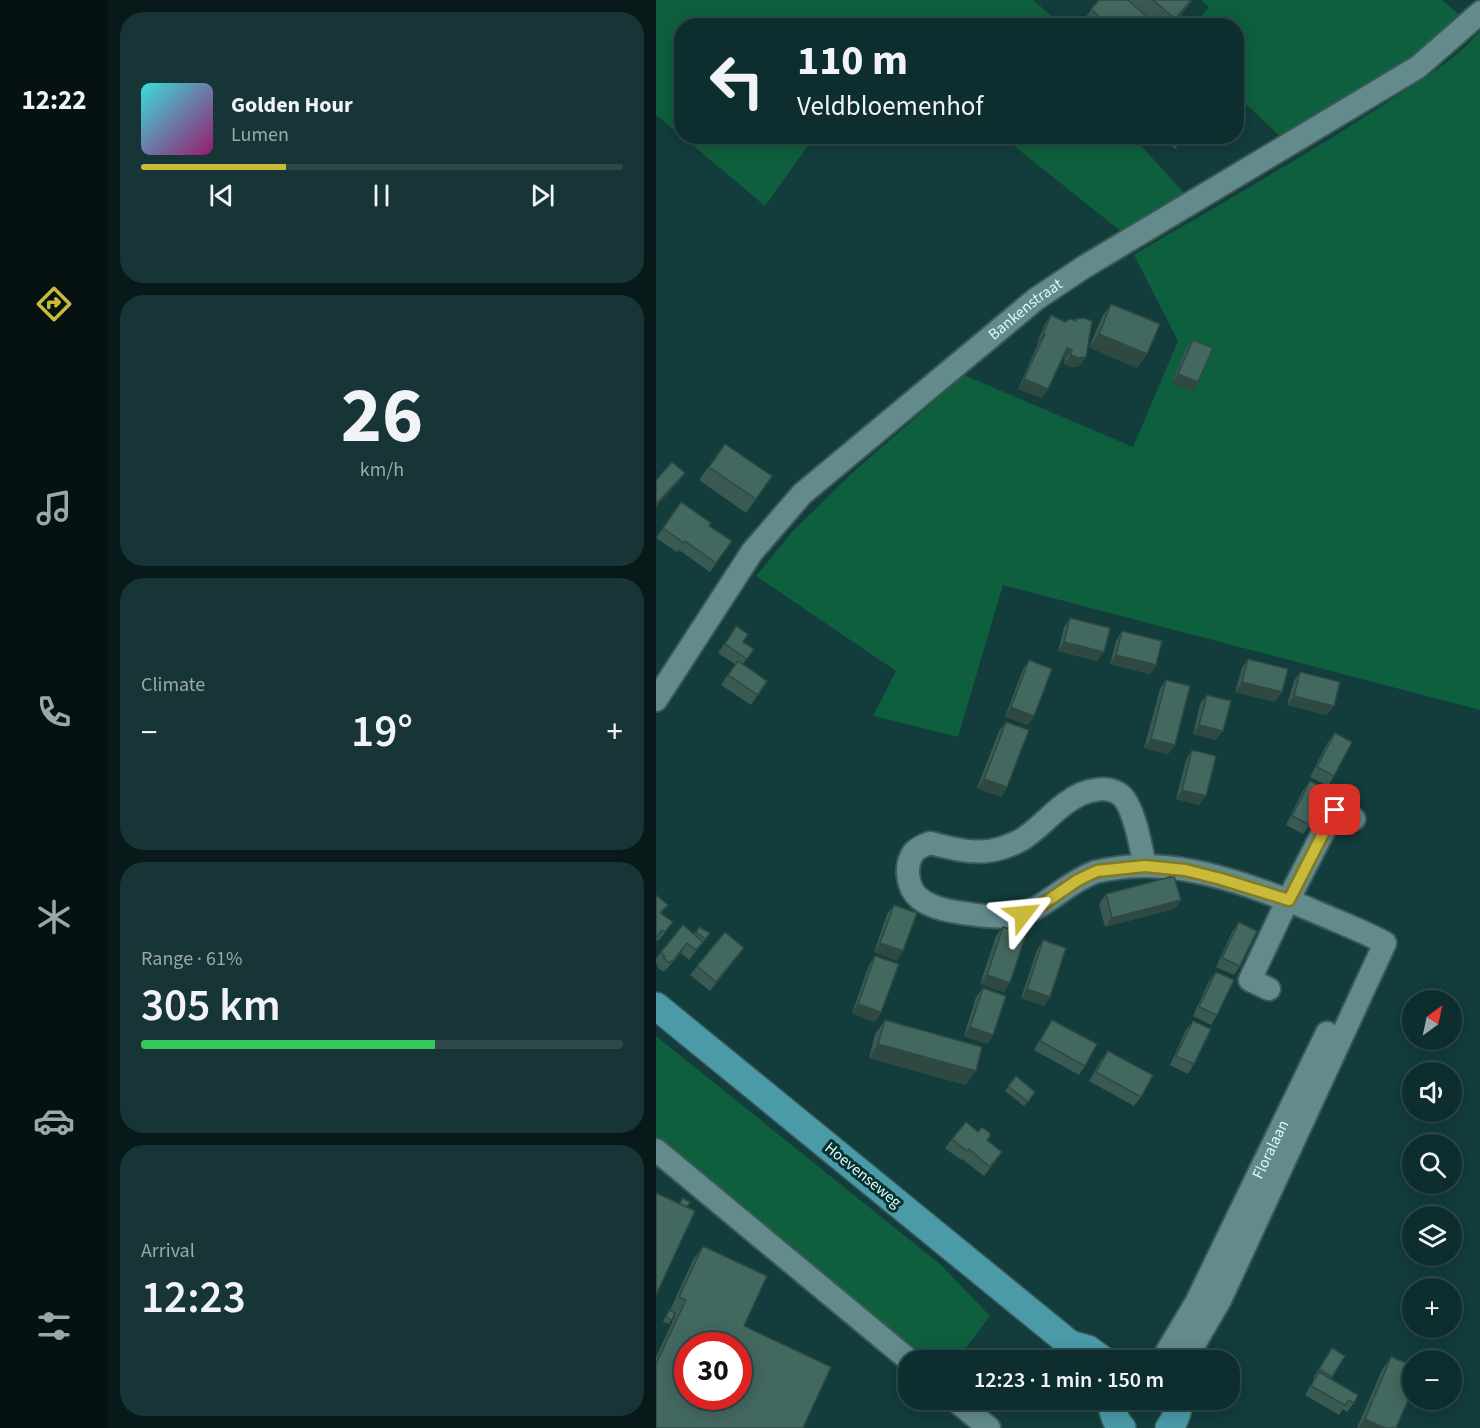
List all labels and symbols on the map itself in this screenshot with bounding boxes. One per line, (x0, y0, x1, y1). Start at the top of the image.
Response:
street label: Bankenstraat (984, 273, 1067, 345)
pin (1309, 784, 1360, 835)
position arrow (991, 882, 1055, 946)
north arrow (1402, 990, 1462, 1050)
street label: Floralaan (1247, 1116, 1294, 1183)
street label: Hoevenseweg (820, 1137, 906, 1213)
speed limit sign: 30 (674, 1332, 752, 1410)

